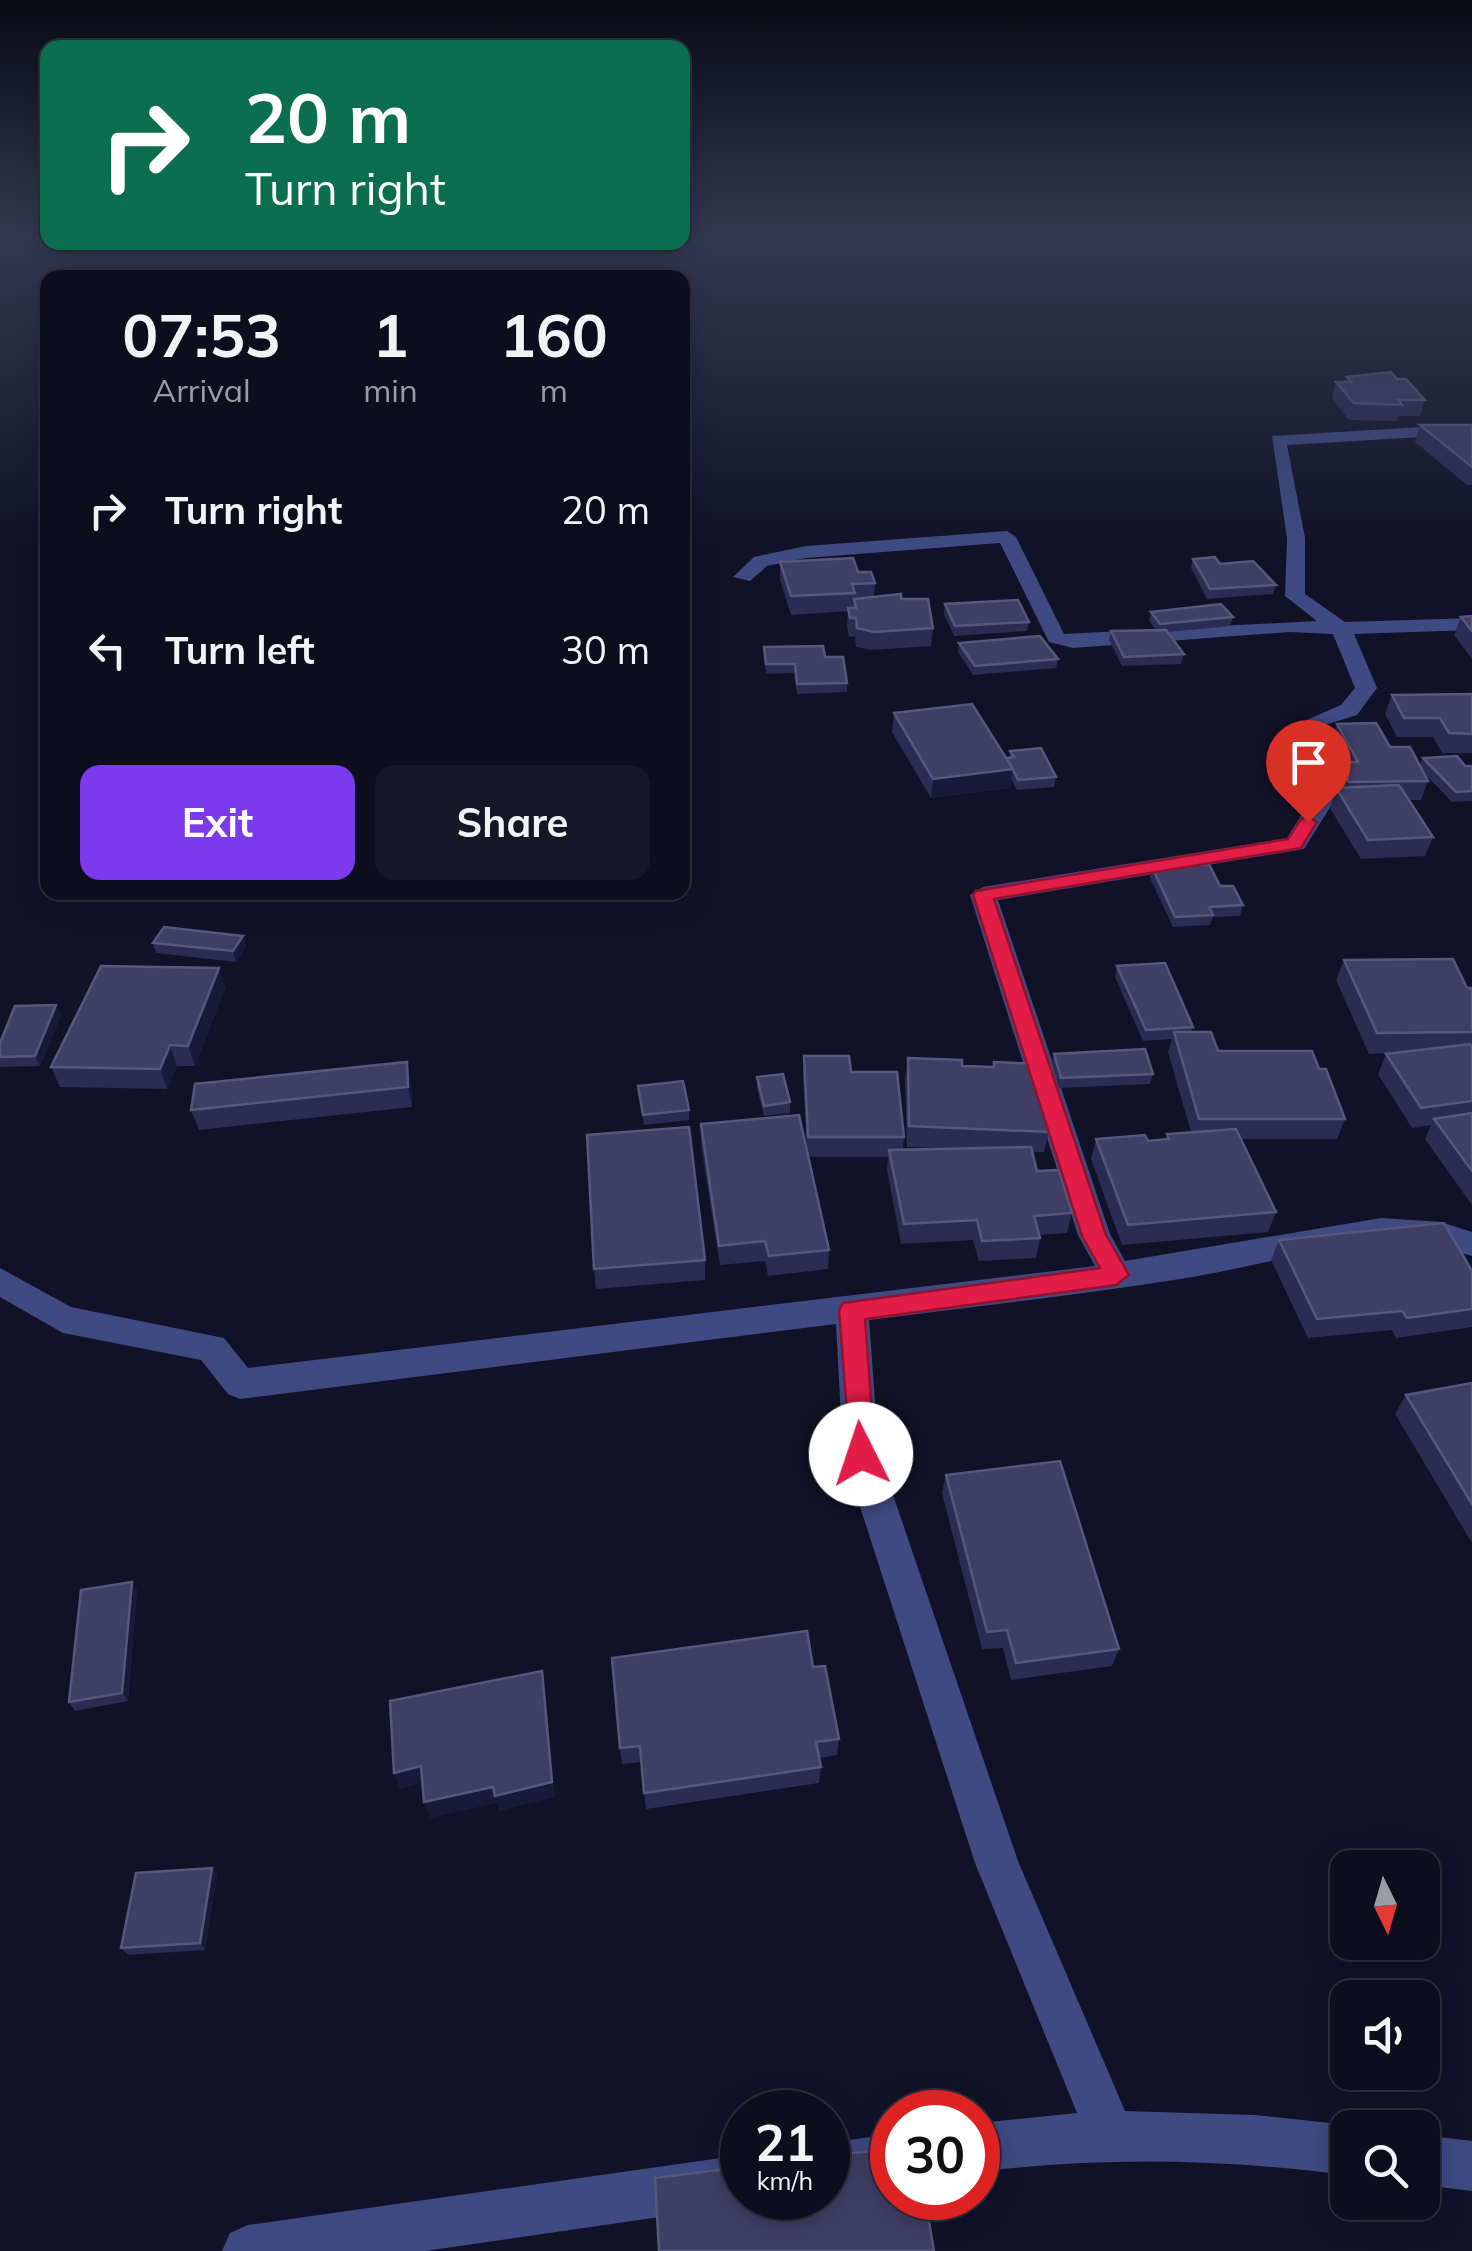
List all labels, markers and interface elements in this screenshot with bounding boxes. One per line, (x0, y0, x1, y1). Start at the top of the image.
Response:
text: 20 m (245, 73, 411, 161)
icon: right (80, 80, 210, 210)
text: Turn right (245, 160, 446, 216)
text: 07:53 (122, 297, 281, 372)
text: 1 (372, 297, 408, 372)
text: 160 (500, 297, 608, 372)
text: Arrival (153, 370, 251, 410)
text: min (363, 370, 418, 410)
text: m (540, 370, 568, 410)
icon: right (80, 483, 135, 538)
text: Turn right (165, 486, 342, 534)
text: 20 m (561, 486, 650, 534)
icon: left (80, 623, 135, 678)
text: Turn left (165, 626, 315, 674)
text: 30 m (561, 626, 650, 674)
pin (1266, 720, 1351, 823)
icon: arrive (1281, 735, 1336, 790)
button: Exit (80, 765, 355, 880)
button: Share (375, 765, 650, 880)
position arrow (809, 1402, 913, 1506)
north arrow (1330, 1850, 1440, 1960)
map controls (1330, 1850, 1440, 2220)
button: sound (1330, 1980, 1440, 2090)
speed limit sign: 30 (870, 2090, 1000, 2220)
button: search (1330, 2110, 1440, 2220)
text: 21 (755, 2111, 815, 2174)
text: km/h (757, 2165, 813, 2196)

